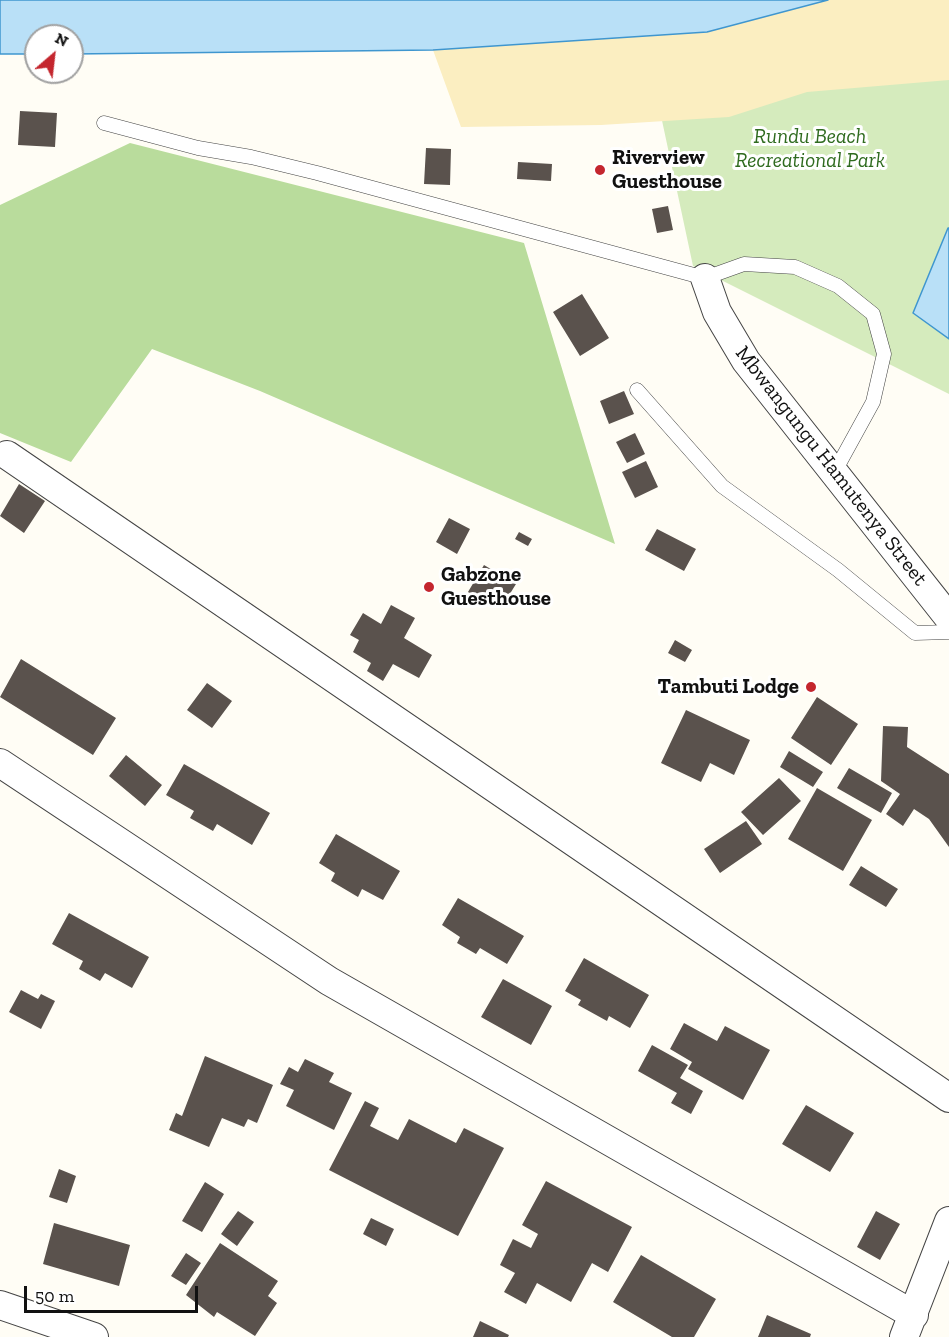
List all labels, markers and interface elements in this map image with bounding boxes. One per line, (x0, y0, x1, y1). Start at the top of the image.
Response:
north arrow (24, 24, 84, 84)
text: N (52, 28, 72, 51)
park label: Rundu Beach Recreational Park (735, 124, 885, 174)
place label: Riverview Guesthouse (612, 145, 722, 195)
marker: Riverview Guesthouse (593, 163, 607, 177)
street label: Mbwangungu Hamutenya Street (730, 341, 932, 591)
place label: Gabzone Guesthouse (441, 562, 551, 612)
marker: Gabzone Guesthouse (422, 580, 436, 594)
place label: Tambuti Lodge (657, 674, 799, 700)
marker: Tambuti Lodge (804, 680, 818, 694)
scale bar (27, 1274, 201, 1312)
text: 50 m (35, 1285, 74, 1307)

